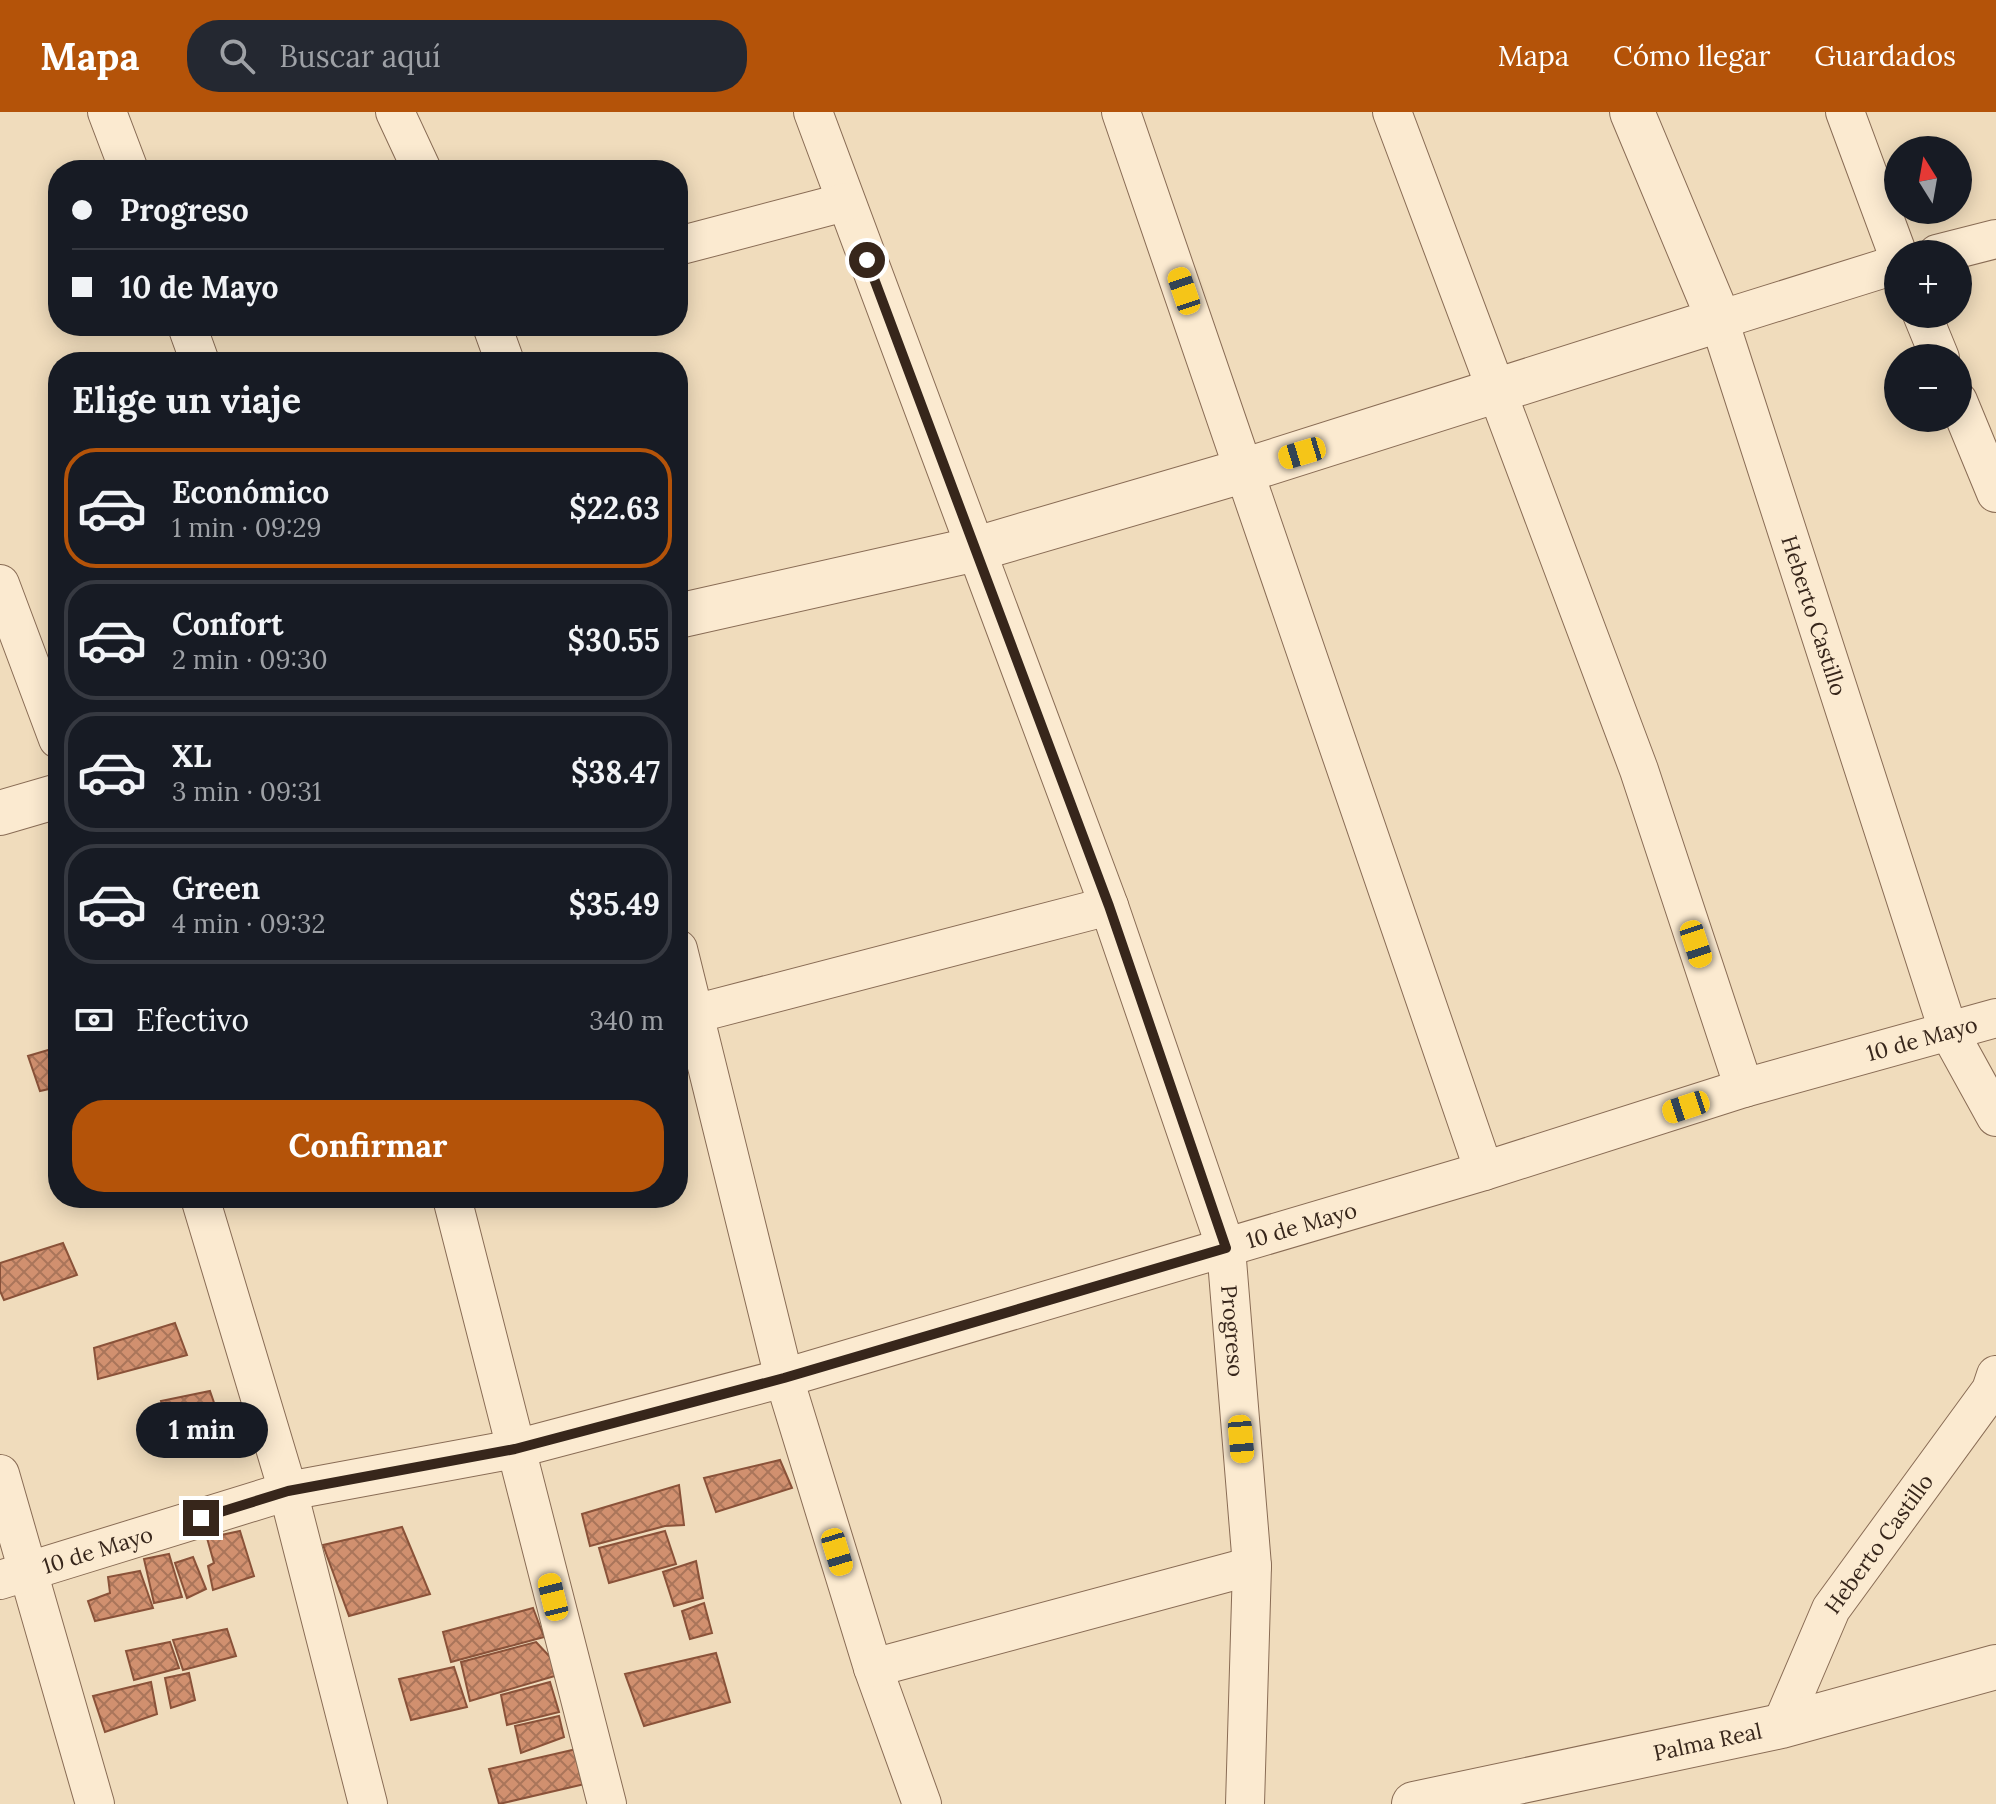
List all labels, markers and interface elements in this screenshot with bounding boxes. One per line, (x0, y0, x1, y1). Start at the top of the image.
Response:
search box (187, 20, 747, 92)
text: Mapa (40, 32, 139, 80)
icon: search (215, 34, 259, 78)
text: Buscar aquí (279, 37, 441, 75)
text: Mapa (1498, 38, 1569, 74)
text: Cómo llegar (1613, 38, 1770, 74)
text: Guardados (1814, 38, 1956, 74)
north arrow (1884, 136, 1972, 224)
map controls (1884, 136, 1972, 432)
text: Progreso (120, 191, 249, 229)
button: + (1884, 240, 1972, 328)
route start (849, 242, 885, 278)
car (1165, 264, 1203, 318)
text: 10 de Mayo (120, 268, 279, 306)
button: − (1884, 344, 1972, 432)
text: Elige un viaje (72, 377, 301, 423)
car (1276, 435, 1328, 471)
icon: car (76, 472, 148, 544)
text: Económico (172, 473, 329, 511)
text: $22.63 (569, 489, 660, 527)
text: 1 min · 09:29 (172, 511, 321, 544)
street label: Heberto Castillo (1775, 532, 1853, 699)
icon: car (76, 604, 148, 676)
text: Confort (172, 605, 283, 643)
text: $30.55 (568, 621, 660, 659)
text: 2 min · 09:30 (172, 643, 328, 676)
icon: car (76, 736, 148, 808)
text: XL (172, 737, 211, 775)
text: $38.47 (571, 753, 660, 791)
text: 3 min · 09:31 (172, 775, 321, 808)
icon: car (76, 868, 148, 940)
text: Green (172, 869, 260, 907)
text: $35.49 (569, 885, 660, 923)
text: 4 min · 09:32 (172, 907, 326, 940)
car (1677, 917, 1715, 971)
icon: cash (72, 998, 116, 1042)
text: Efectivo (136, 1001, 249, 1039)
text: 340 m (589, 1004, 664, 1037)
street label: 10 de Mayo (1863, 1010, 1981, 1067)
car (1659, 1088, 1713, 1126)
button: Confirmar (72, 1100, 664, 1192)
street label: 10 de Mayo (1243, 1195, 1360, 1255)
street label: Progreso (1215, 1284, 1250, 1378)
callout: 1 min (135, 1402, 267, 1458)
text: 1 min (169, 1413, 235, 1446)
car (1227, 1414, 1255, 1464)
street label: Heberto Castillo (1818, 1468, 1939, 1619)
route end (183, 1500, 219, 1536)
street label: 10 de Mayo (39, 1520, 156, 1580)
car (819, 1526, 855, 1578)
car (536, 1571, 570, 1623)
street label: Palma Real (1651, 1716, 1764, 1767)

